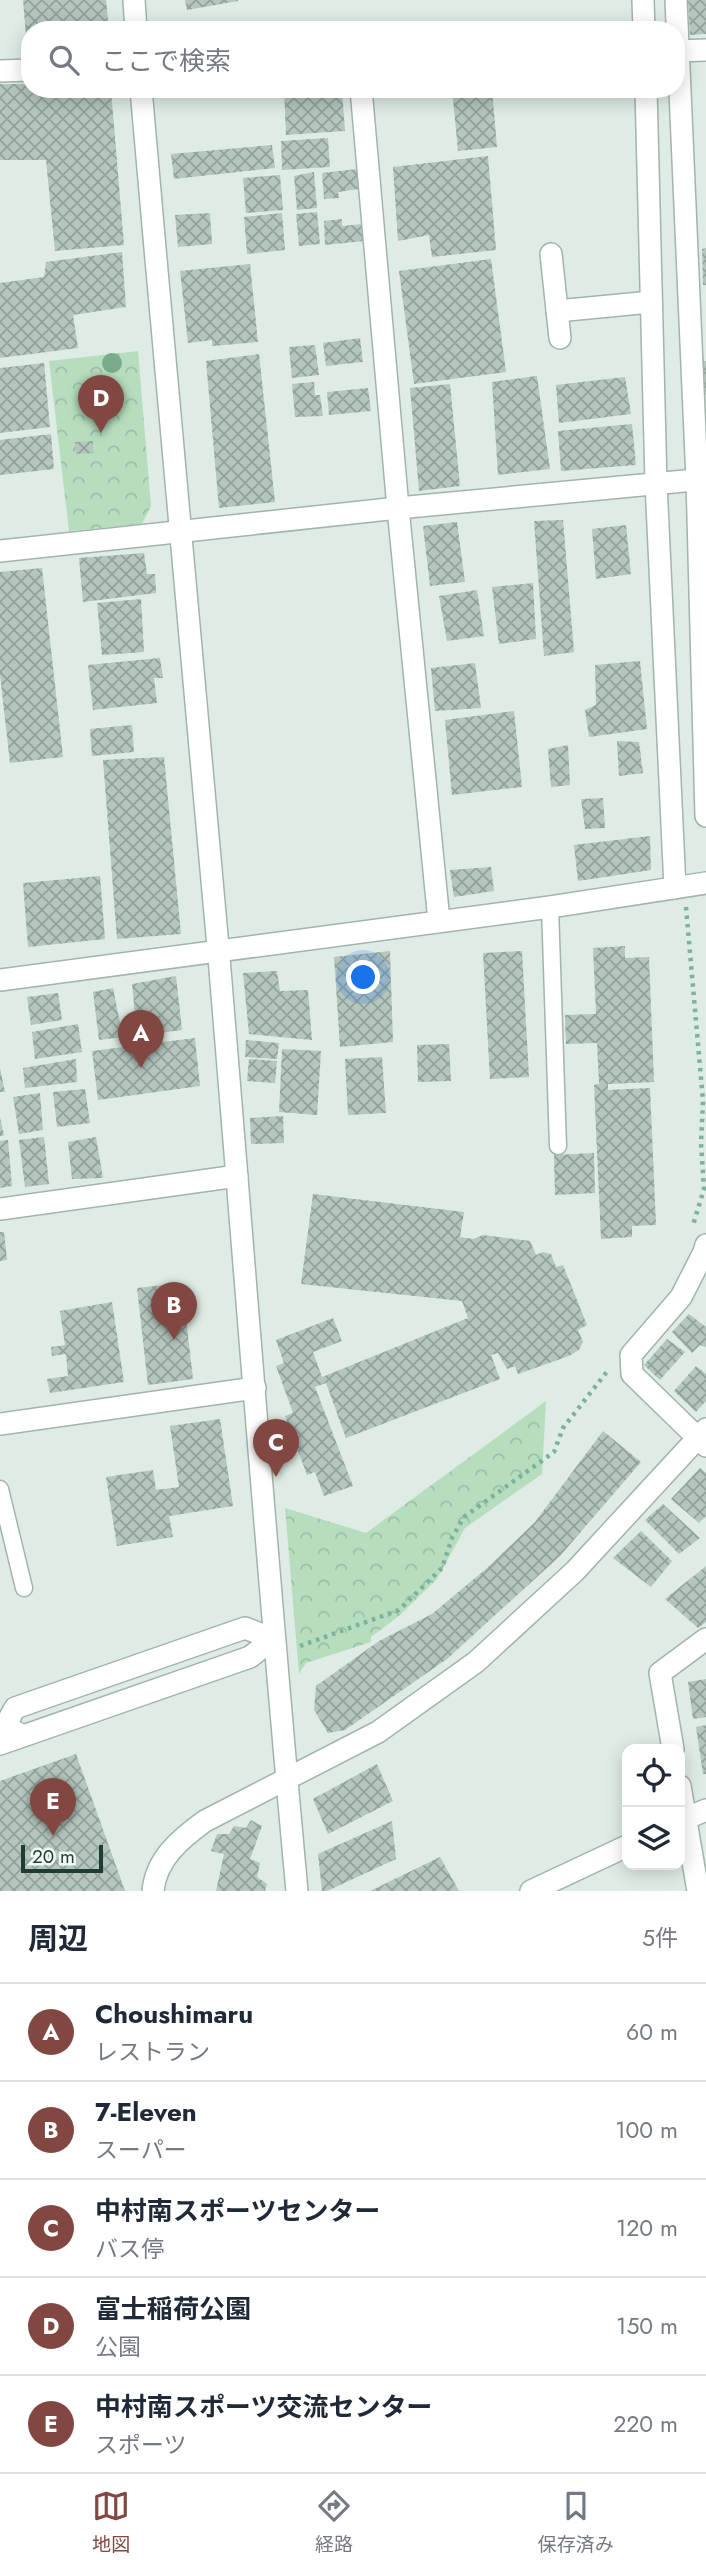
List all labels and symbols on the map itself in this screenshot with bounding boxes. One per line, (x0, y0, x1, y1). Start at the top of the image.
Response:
pin: D (78, 375, 124, 433)
your location (346, 960, 380, 994)
pin: A (118, 1010, 164, 1068)
pin: B (151, 1282, 197, 1340)
pin: C (253, 1419, 299, 1477)
pin: E (30, 1778, 76, 1836)
scale bar (21, 1842, 103, 1874)

